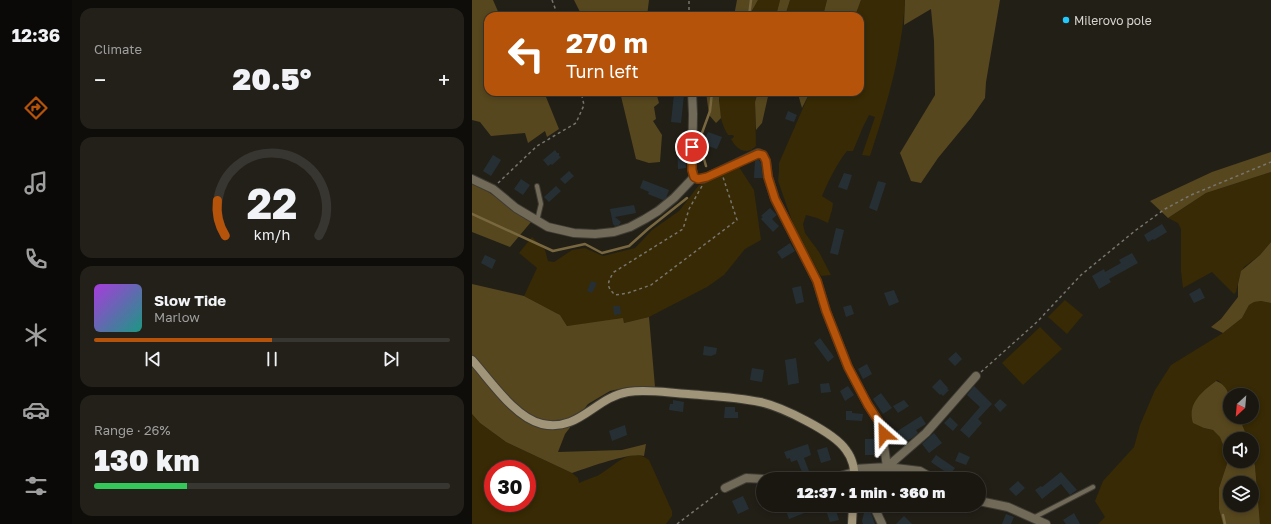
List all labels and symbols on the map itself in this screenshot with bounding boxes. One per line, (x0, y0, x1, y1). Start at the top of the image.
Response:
place label: Milerovo pole (1074, 13, 1152, 28)
marker: Milerovo pole (1061, 15, 1071, 25)
pin (675, 130, 709, 164)
north arrow (1223, 388, 1259, 424)
position arrow (863, 413, 905, 455)
speed limit sign: 30 (484, 460, 536, 512)

